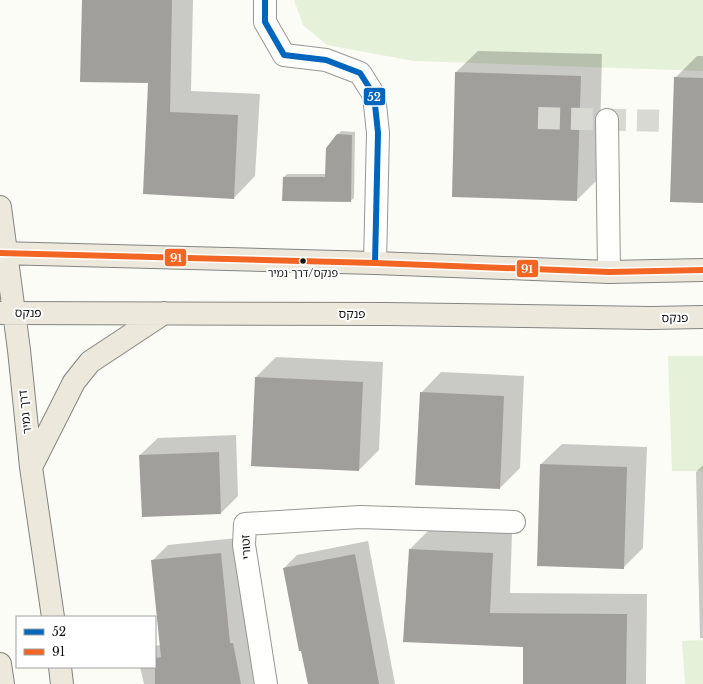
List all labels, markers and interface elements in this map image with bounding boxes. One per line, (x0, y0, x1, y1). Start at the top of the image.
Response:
line badge: 52 (363, 87, 386, 106)
text: 52 (367, 90, 381, 104)
line badge: 91 (164, 248, 187, 267)
text: 91 (170, 251, 182, 265)
marker: פנקס/דרך נמיר (298, 256, 308, 266)
line badge: 91 (516, 259, 539, 278)
text: 91 (521, 262, 533, 276)
place label: פנקס/דרך נמיר (268, 266, 339, 280)
street label: פנקס (14, 305, 42, 320)
street label: פנקס (338, 306, 366, 321)
street label: פנקס (661, 310, 689, 325)
street label: דרך נמיר (15, 389, 34, 435)
street label: זטורי (237, 534, 254, 560)
legend (16, 616, 156, 668)
text: 52 (52, 624, 66, 639)
text: 91 (52, 644, 65, 659)

